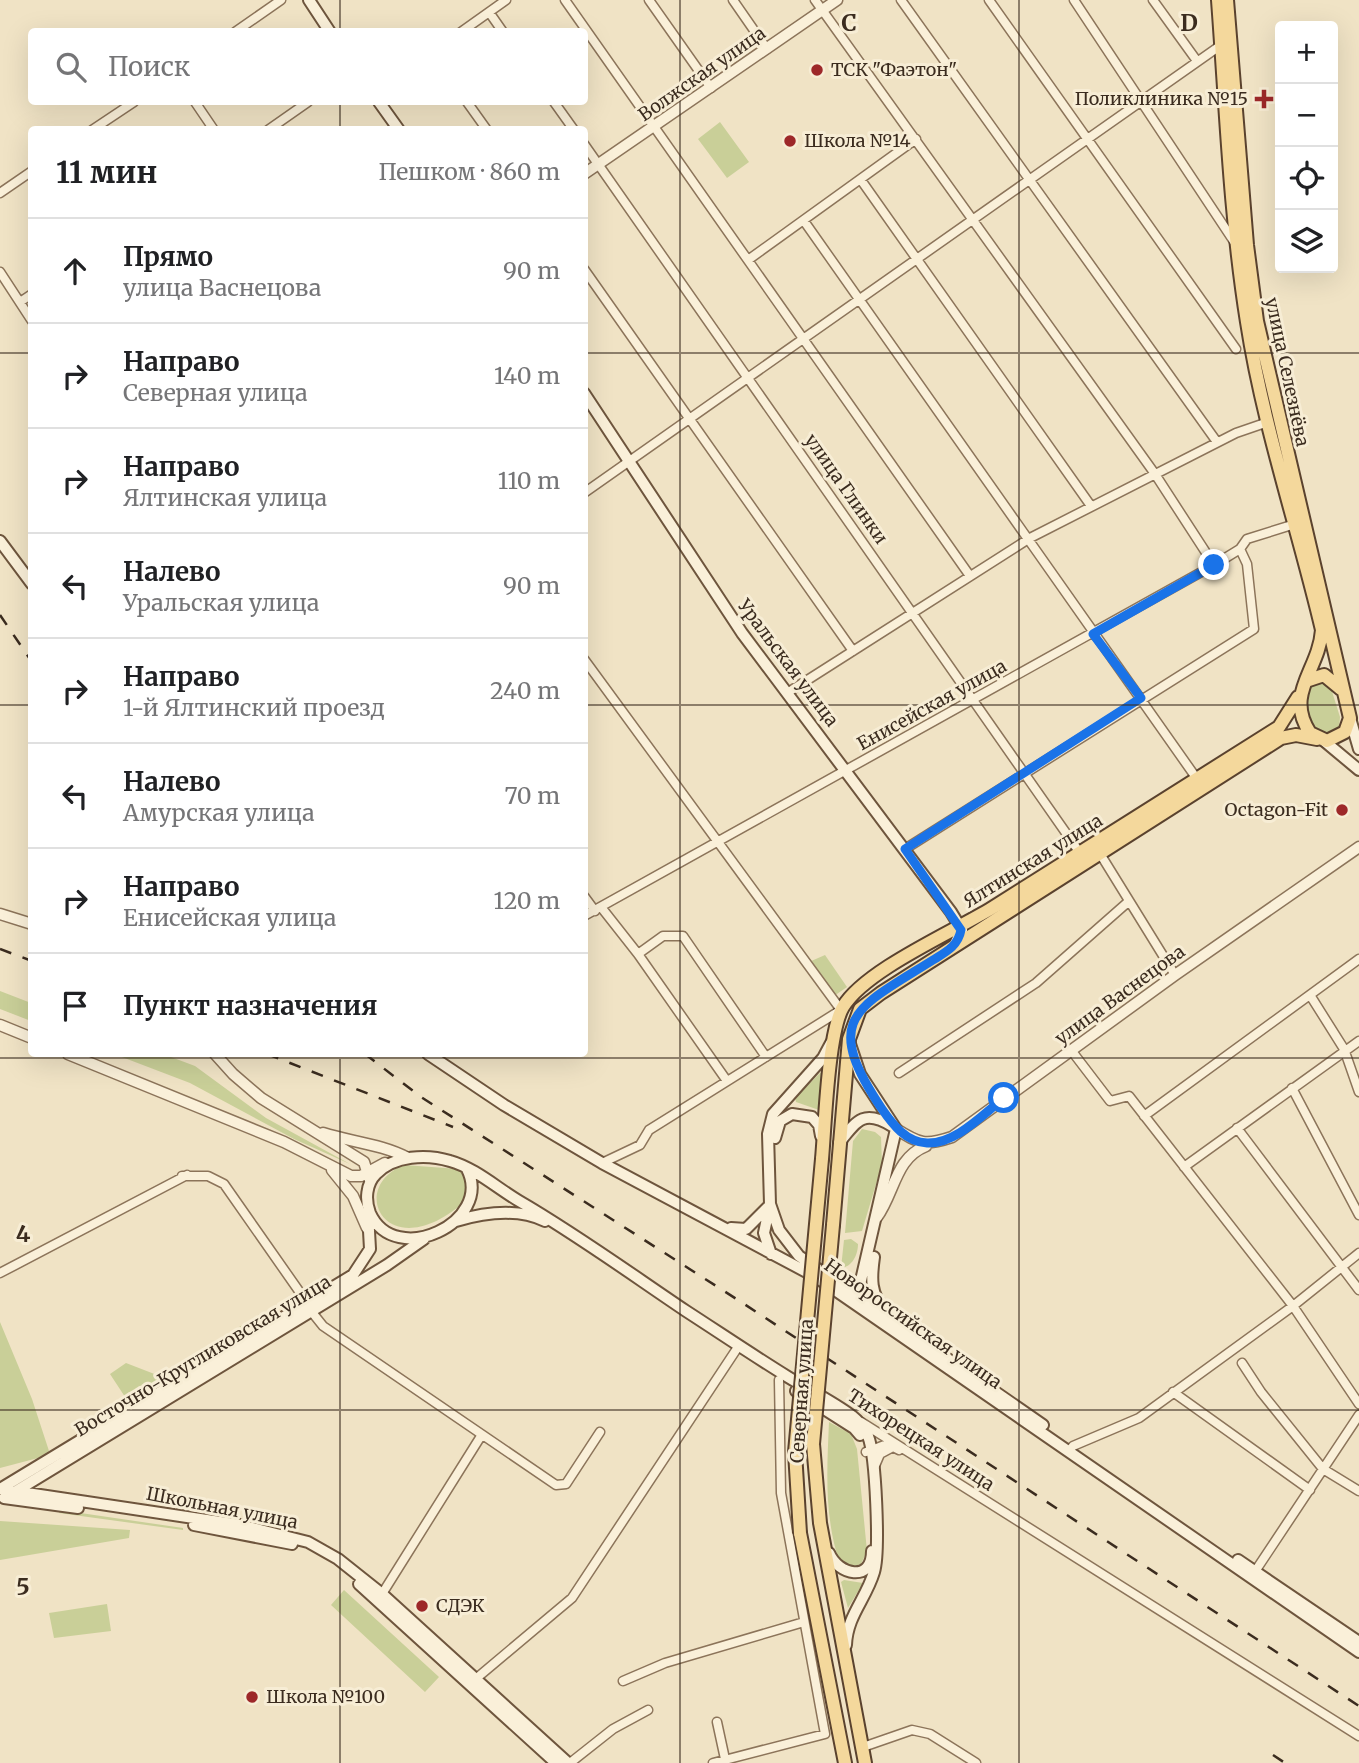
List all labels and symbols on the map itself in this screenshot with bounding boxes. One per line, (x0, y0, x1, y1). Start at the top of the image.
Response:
text: C (841, 8, 857, 37)
text: D (1180, 8, 1198, 37)
street label: Волжская улица (634, 21, 770, 126)
place label: ТСК "Фаэтон" (831, 58, 957, 81)
marker: ТСК "Фаэтон" (809, 62, 825, 78)
place label: Поликлиника №15 (1075, 87, 1248, 110)
marker: Поликлиника №15 (1254, 89, 1274, 109)
place label: Школа №14 (804, 129, 911, 152)
marker: Школа №14 (782, 133, 798, 149)
street label: улица Селезнёва (1260, 295, 1315, 449)
street label: улица Глинки (800, 429, 893, 548)
route end (1198, 549, 1229, 580)
street label: Уральская улица (732, 594, 844, 731)
street label: Енисейская улица (853, 654, 1011, 755)
place label: Octagon-Fit (1224, 798, 1328, 821)
marker: Octagon-Fit (1334, 802, 1350, 818)
street label: Ялтинская улица (959, 808, 1107, 913)
street label: улица Васнецова (1050, 939, 1190, 1050)
route start (988, 1082, 1019, 1113)
text: 4 (16, 1219, 31, 1248)
street label: Новороссийская улица (820, 1254, 1007, 1394)
street label: Восточно-Кругликовская улица (71, 1270, 335, 1441)
street label: Северная улица (785, 1318, 818, 1464)
street label: Тихорецкая улица (844, 1384, 999, 1496)
street label: Школьная улица (144, 1482, 300, 1534)
text: 5 (16, 1572, 30, 1601)
place label: СДЭК (436, 1594, 485, 1617)
marker: СДЭК (414, 1598, 430, 1614)
place label: Школа №100 (266, 1685, 385, 1708)
marker: Школа №100 (244, 1689, 260, 1705)

